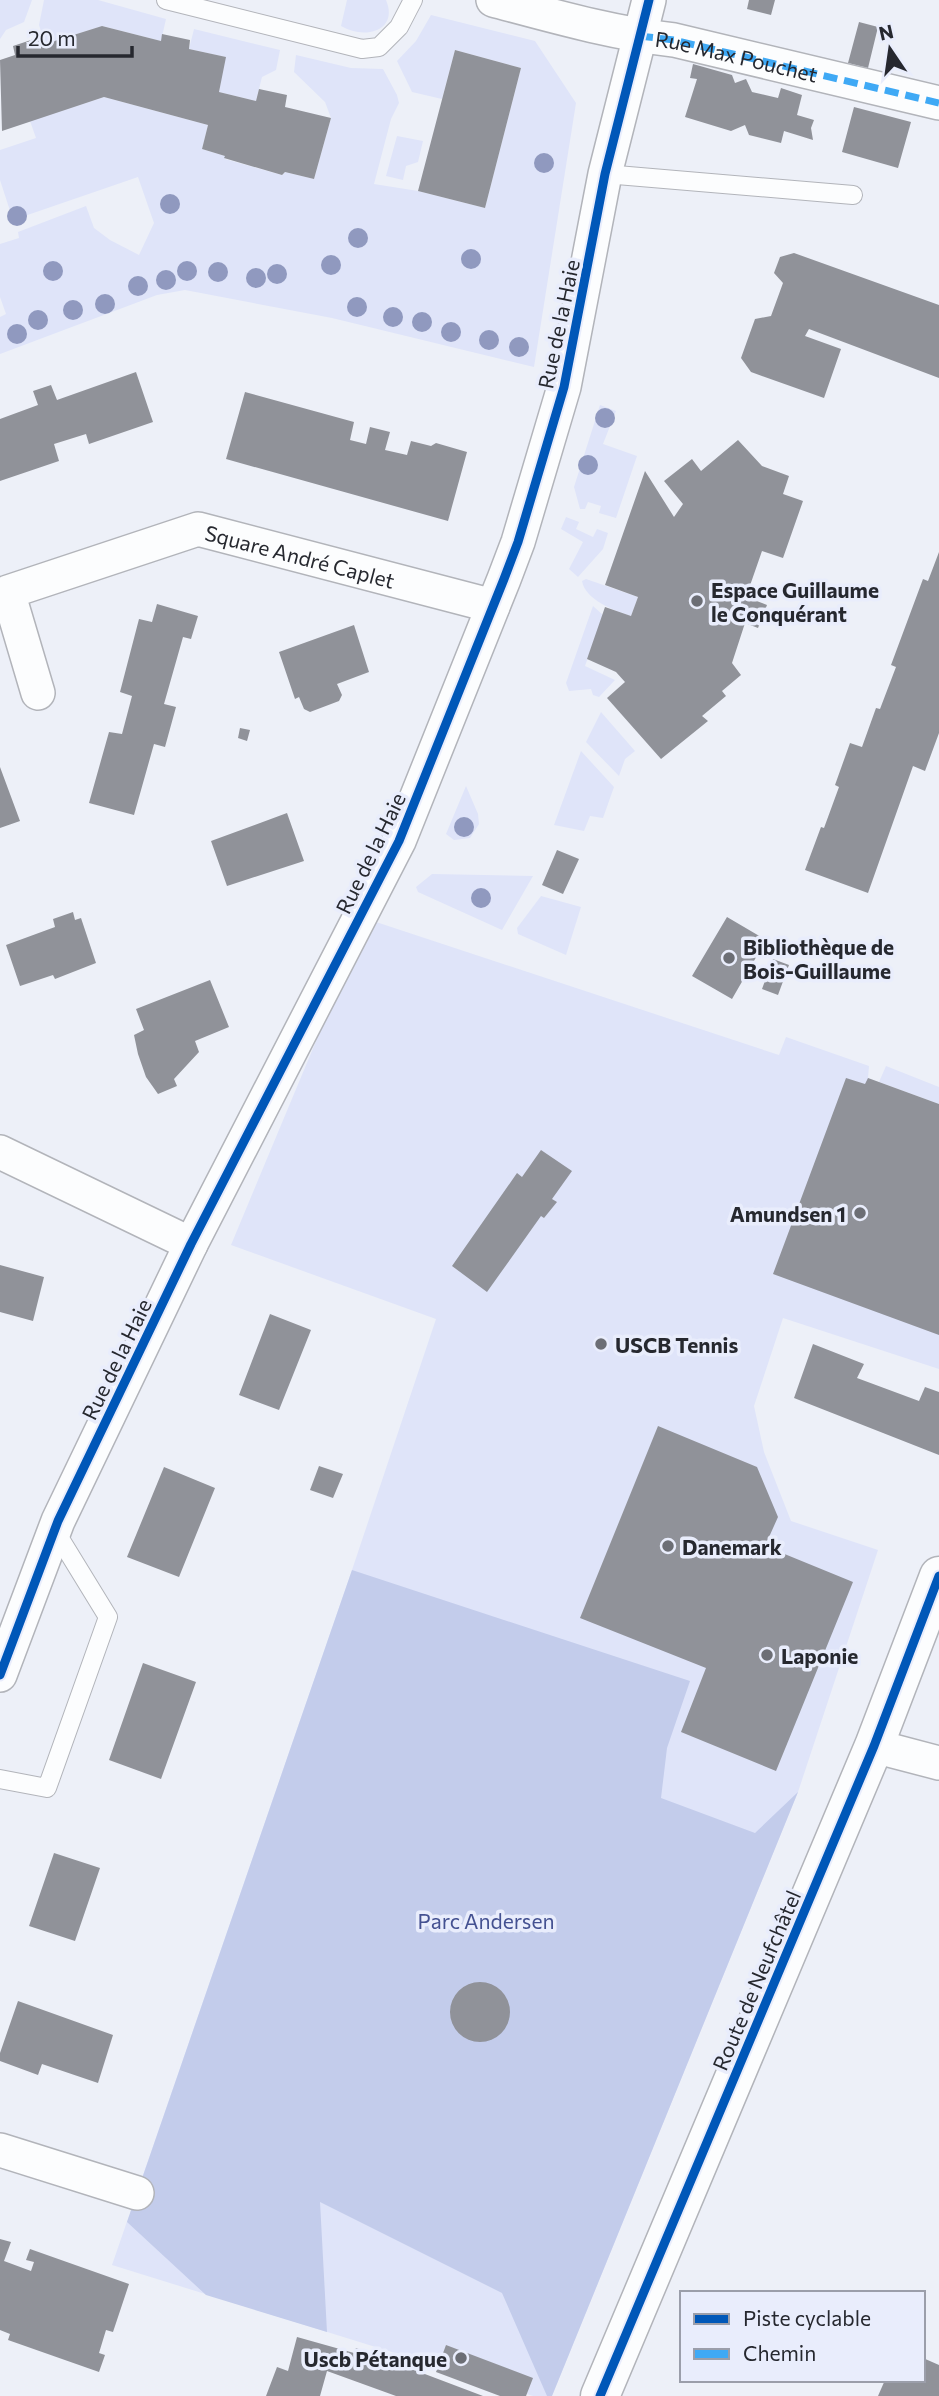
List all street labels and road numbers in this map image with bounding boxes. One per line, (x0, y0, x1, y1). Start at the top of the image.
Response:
street label: Rue Max Pouchet (654, 25, 820, 86)
street label: Rue de la Haie (532, 257, 584, 391)
street label: Square André Caplet (203, 519, 398, 592)
street label: Rue de la Haie (330, 788, 410, 918)
street label: Rue de la Haie (76, 1294, 156, 1424)
street label: Route de Neufchâtel (707, 1886, 805, 2074)

